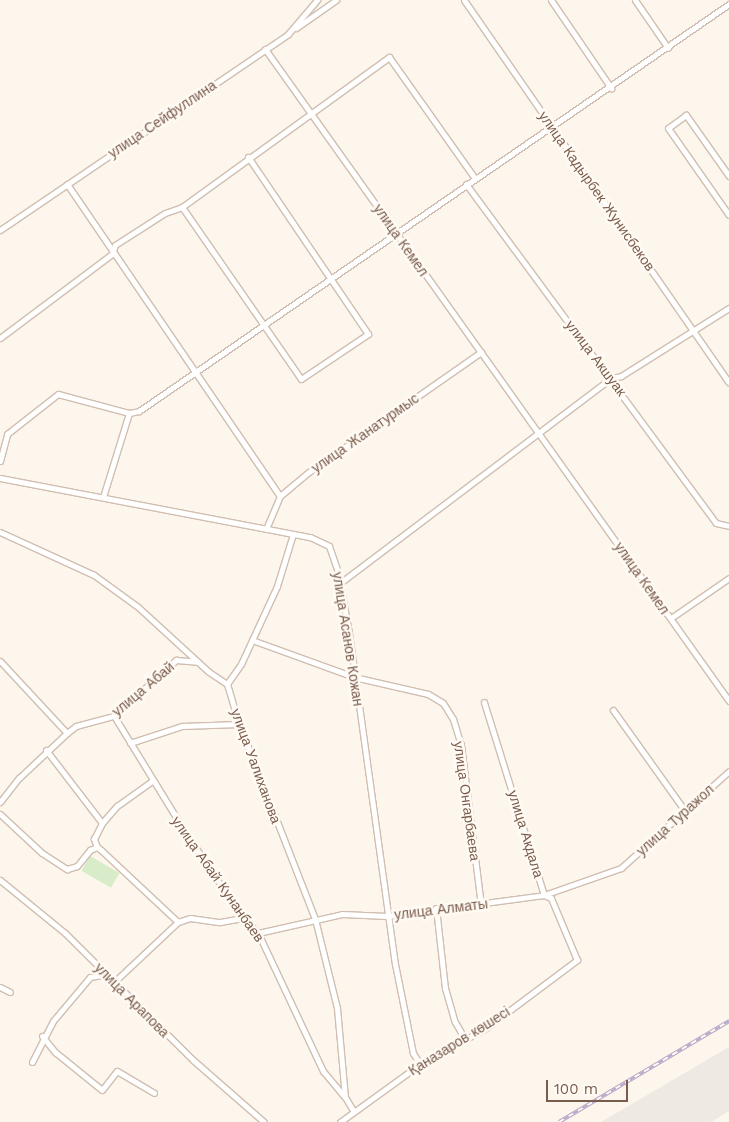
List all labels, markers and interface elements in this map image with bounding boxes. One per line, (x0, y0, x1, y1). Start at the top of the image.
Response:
street label: улица Сейфуллина (105, 77, 219, 161)
street label: улица Кадырбек Жунисбеков (535, 108, 659, 274)
street label: улица Кемел (370, 201, 432, 279)
street label: улица Акшуак (562, 317, 630, 399)
street label: улица Жанатурмыс (308, 390, 422, 476)
street label: улица Кемел (611, 539, 673, 617)
street label: улица Асанов Кожан (329, 571, 367, 707)
street label: улица Абай (109, 658, 177, 720)
street label: улица Уалиханова (227, 706, 285, 826)
street label: улица Онгарбаева (450, 740, 484, 862)
street label: улица Туражол (633, 781, 717, 859)
street label: улица Акдала (505, 788, 547, 880)
street label: улица Абай Кунанбаев (168, 813, 268, 945)
street label: улица Алматы (393, 895, 489, 923)
street label: улица Арапова (91, 959, 173, 1041)
street label: Қаназаров көшесі (405, 1003, 513, 1079)
scale bar (549, 1070, 632, 1102)
text: 100 m (554, 1080, 598, 1098)

